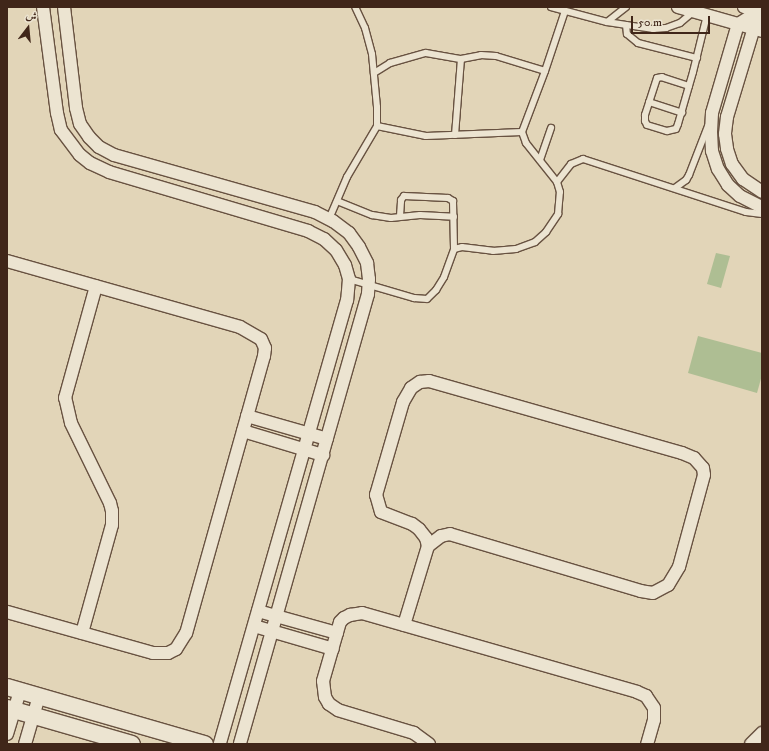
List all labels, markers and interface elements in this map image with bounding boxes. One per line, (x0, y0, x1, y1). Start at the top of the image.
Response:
north arrow (8, 8, 48, 48)
text: ش (24, 8, 38, 25)
scale bar (633, 8, 712, 34)
text: 50 m (638, 15, 662, 30)

